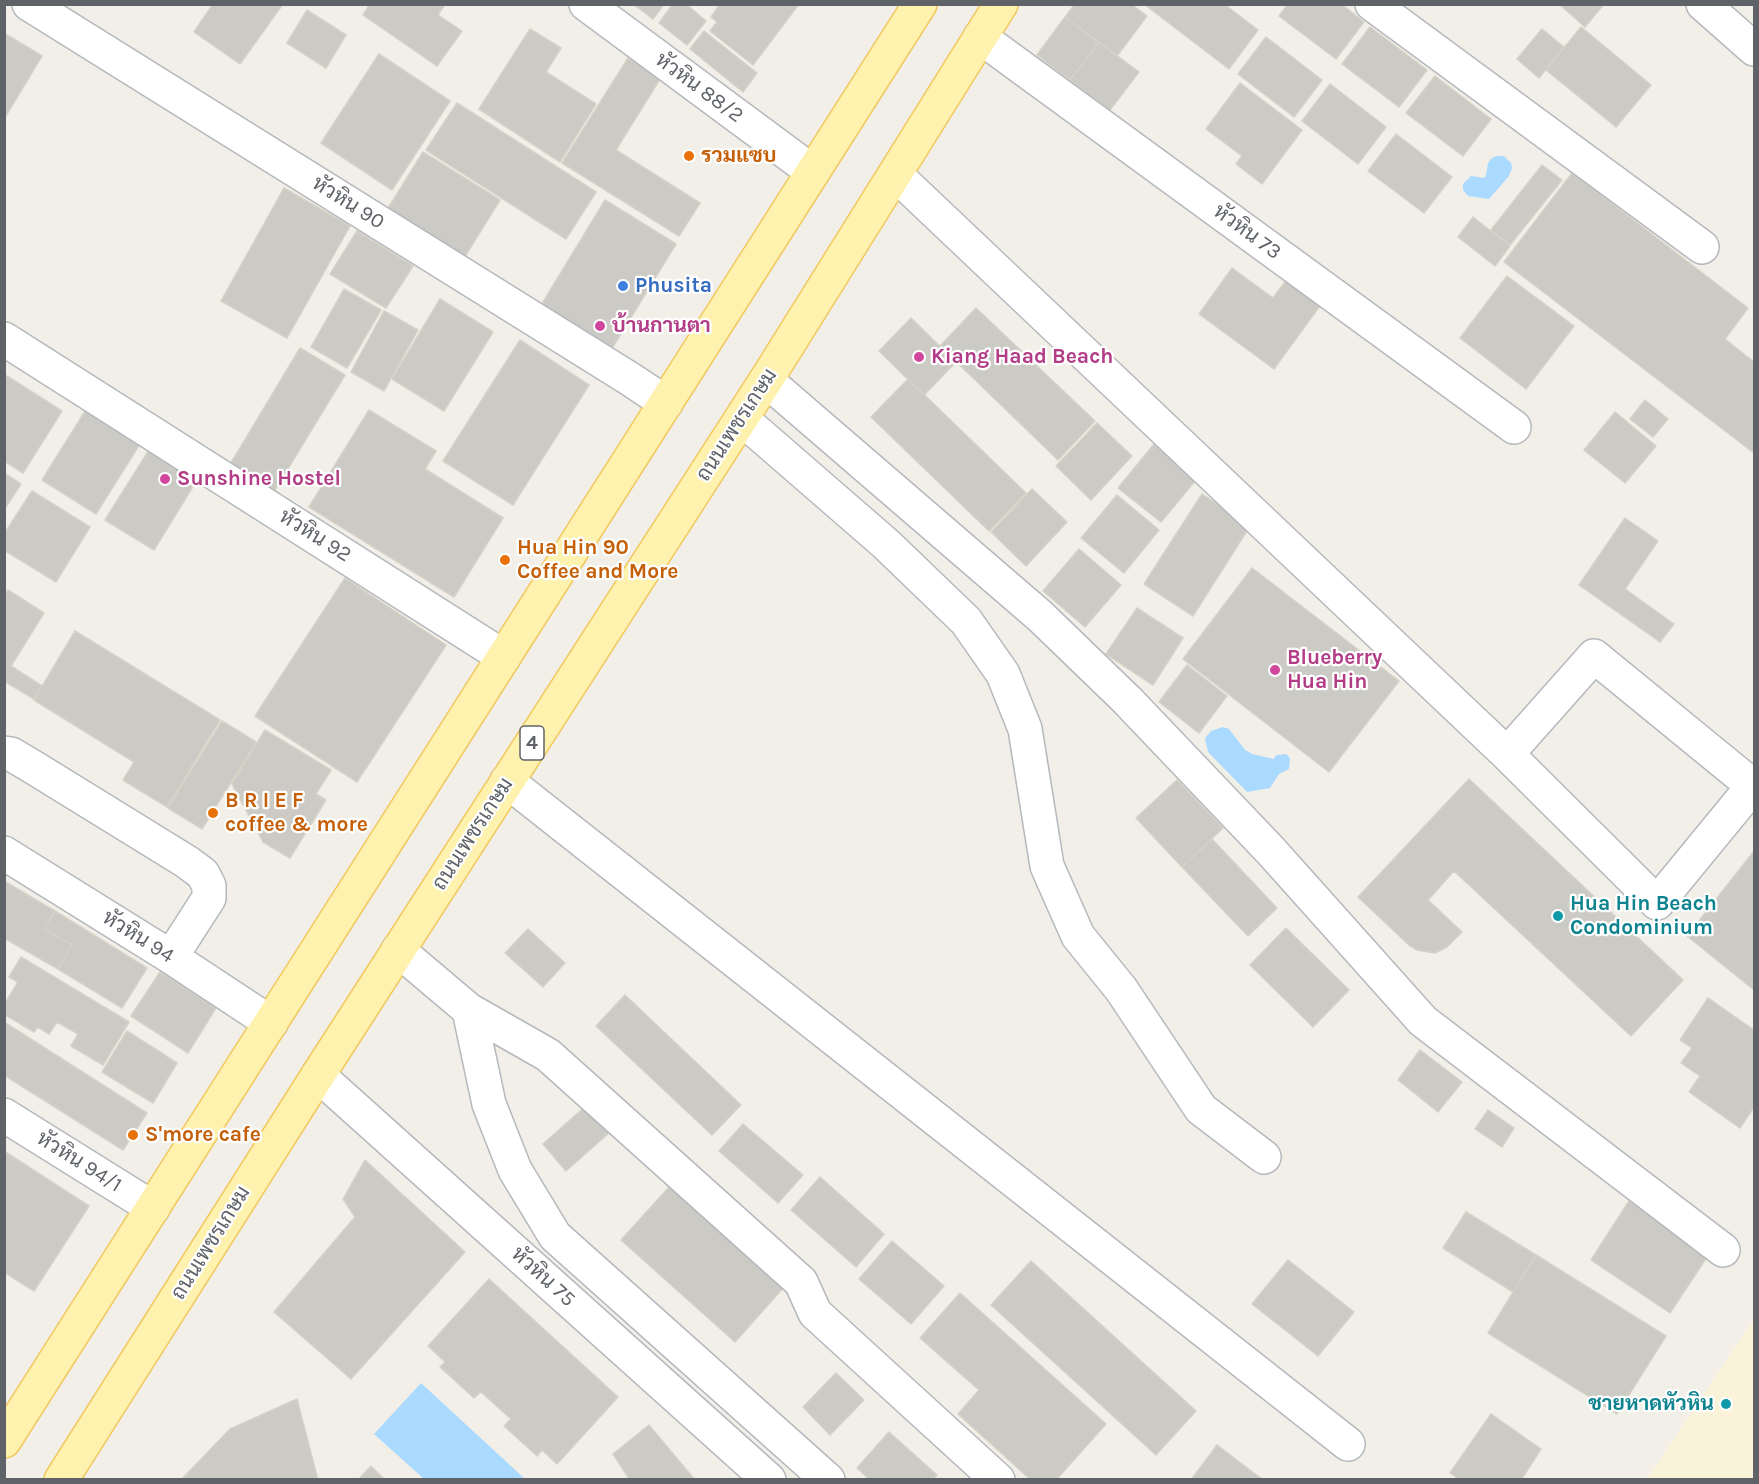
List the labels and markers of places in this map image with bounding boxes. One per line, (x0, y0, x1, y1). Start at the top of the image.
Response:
place label: รวมแซบ (701, 143, 777, 169)
marker: รวมแซบ (682, 149, 696, 163)
place label: Phusita (635, 273, 712, 299)
marker: Phusita (616, 279, 630, 293)
place label: บ้านกานตา (612, 313, 711, 339)
marker: บ้านกานตา (593, 319, 607, 333)
place label: Kiang Haad Beach (931, 344, 1113, 370)
marker: Kiang Haad Beach (912, 350, 926, 364)
place label: Sunshine Hostel (177, 466, 341, 492)
marker: Sunshine Hostel (158, 472, 172, 486)
place label: Hua Hin 90 Coffee and More (517, 535, 678, 585)
marker: Hua Hin 90 Coffee and More (498, 553, 512, 567)
place label: Blueberry Hua Hin (1287, 645, 1382, 695)
marker: Blueberry Hua Hin (1268, 663, 1282, 677)
place label: B R I E F coffee & more (225, 788, 368, 838)
marker: B R I E F coffee & more (206, 806, 220, 820)
place label: Hua Hin Beach Condominium (1570, 891, 1717, 941)
marker: Hua Hin Beach Condominium (1551, 909, 1565, 923)
place label: S'more cafe (145, 1122, 261, 1148)
marker: S'more cafe (126, 1128, 140, 1142)
place label: ชายหาดหัวหิน (1588, 1391, 1714, 1417)
marker: ชายหาดหัวหิน (1719, 1397, 1733, 1411)

